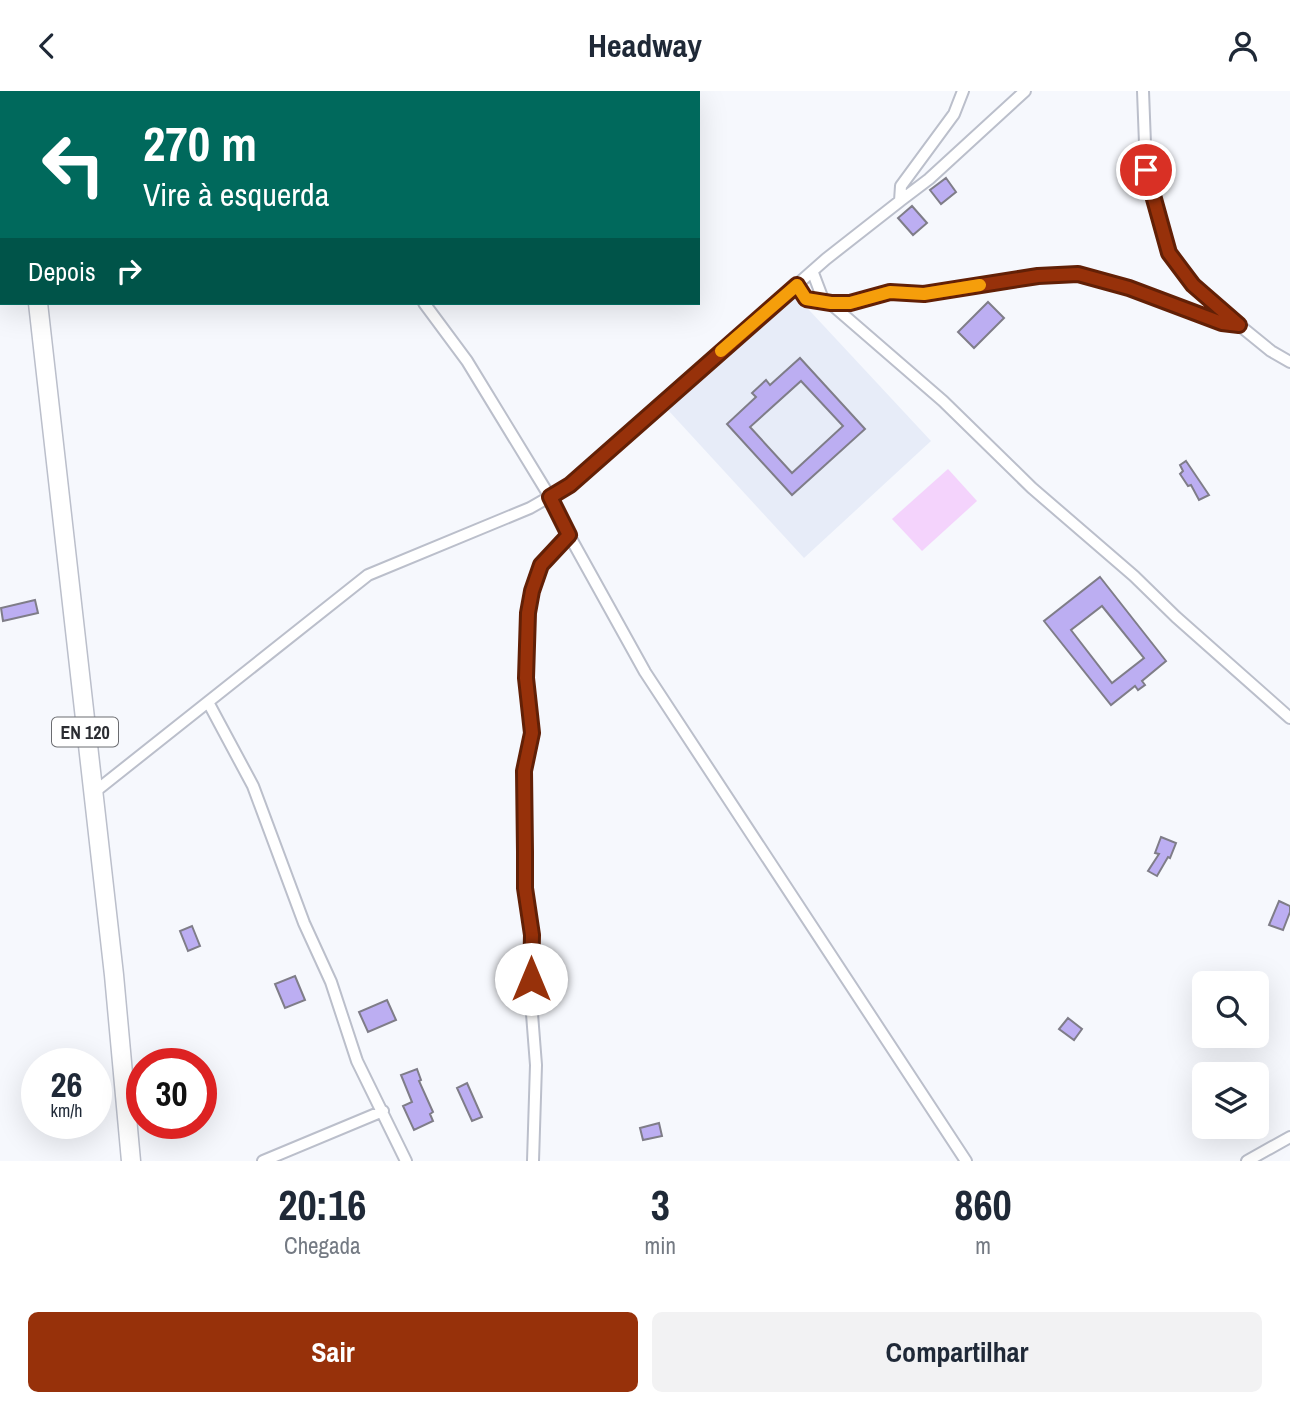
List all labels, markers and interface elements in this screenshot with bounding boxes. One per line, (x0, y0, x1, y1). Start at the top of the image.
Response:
text: Headway (588, 24, 702, 67)
icon: back (28, 27, 66, 65)
icon: person (1224, 27, 1262, 65)
text: 270 m (143, 110, 257, 176)
icon: left (28, 119, 119, 210)
pin (1116, 140, 1176, 200)
icon: arrive (1127, 151, 1165, 189)
text: Vire à esquerda (143, 173, 329, 216)
icon: right (110, 252, 148, 290)
text: Depois (28, 254, 96, 289)
road number: EN 120 (52, 717, 118, 747)
position arrow (494, 942, 568, 1016)
map controls (1192, 971, 1269, 1139)
button: search (1192, 971, 1269, 1048)
speed limit sign: 30 (126, 1048, 217, 1139)
text: 26 (51, 1061, 82, 1108)
button: layers (1192, 1062, 1269, 1139)
text: km/h (51, 1098, 83, 1123)
text: 20:16 (278, 1177, 366, 1233)
text: 3 (651, 1177, 670, 1233)
text: 860 (954, 1177, 1012, 1233)
text: Chegada (284, 1230, 361, 1261)
text: min (645, 1230, 676, 1261)
text: m (975, 1230, 991, 1261)
button: Sair (28, 1312, 638, 1392)
button: Compartilhar (652, 1312, 1262, 1392)

